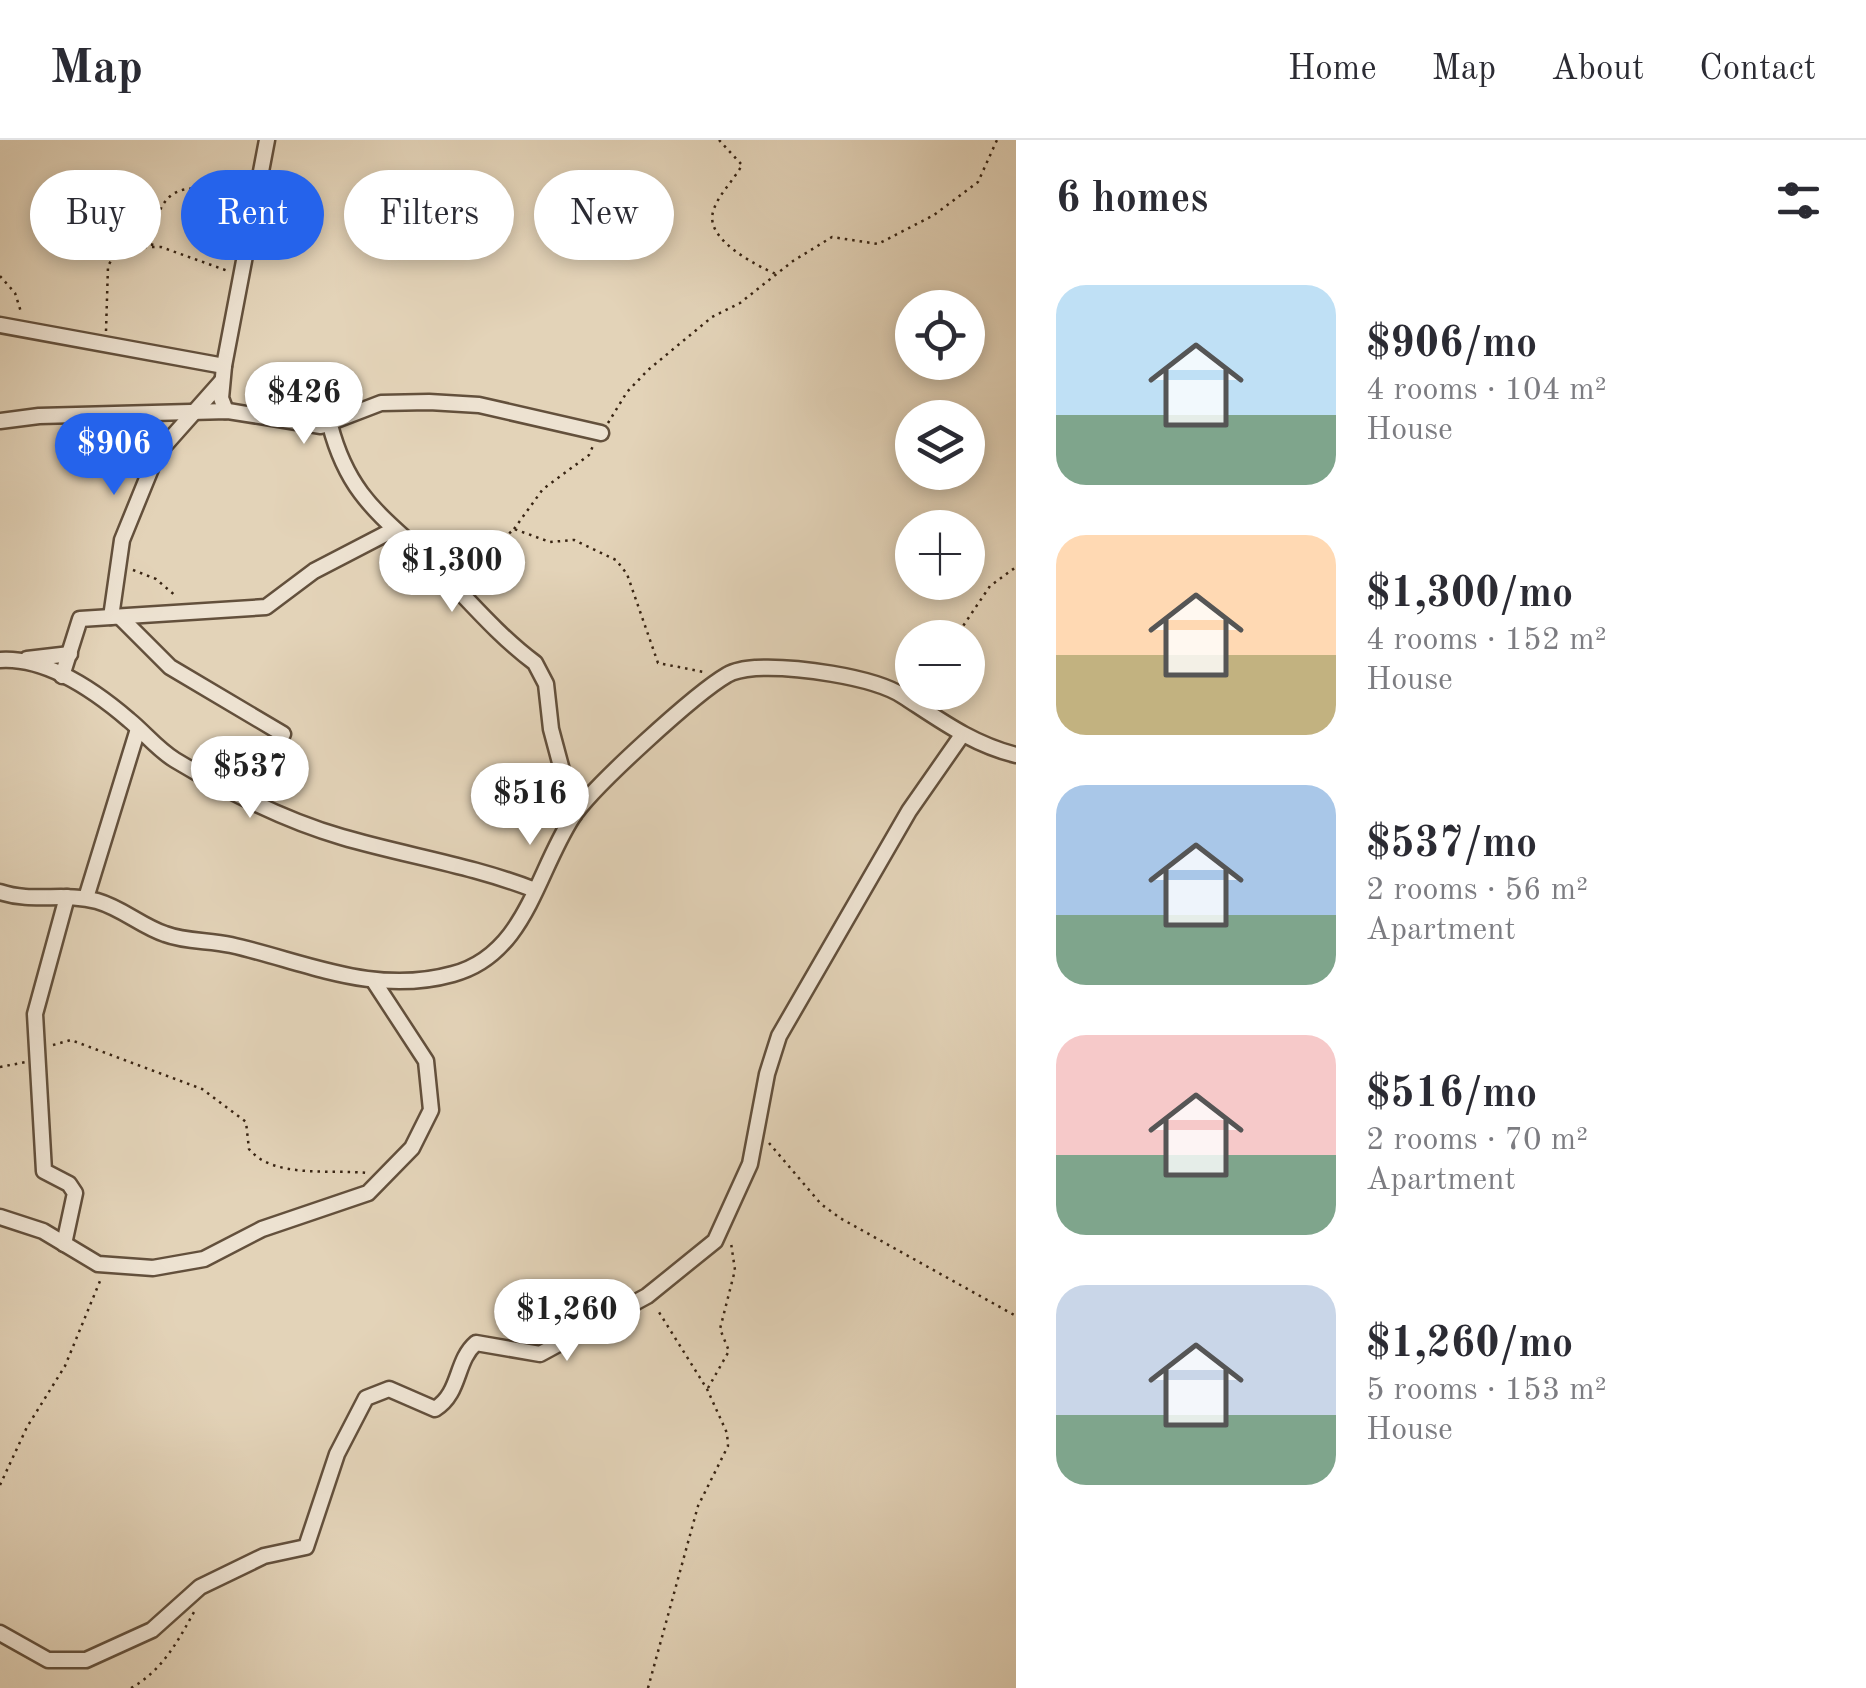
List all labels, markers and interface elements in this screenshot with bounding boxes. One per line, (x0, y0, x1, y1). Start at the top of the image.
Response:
text: Map (50, 45, 143, 93)
text: Home (1288, 52, 1377, 87)
text: Map (1432, 52, 1496, 87)
text: About (1551, 52, 1644, 87)
text: Contact (1699, 52, 1816, 87)
chip: Buy (30, 170, 161, 260)
chip: Rent (181, 170, 324, 260)
chip: Filters (344, 170, 514, 260)
chip: New (534, 170, 674, 260)
icon: filters (1771, 173, 1826, 228)
text: 6 homes (1056, 179, 1208, 221)
map controls (895, 290, 985, 710)
button: locate (895, 290, 985, 380)
text: $906/mo (1366, 324, 1537, 366)
icon: home (1136, 325, 1256, 445)
pin: $426 (245, 362, 363, 447)
text: 4 rooms · 104 m² (1366, 375, 1607, 407)
text: $426 (267, 378, 341, 410)
button: layers (895, 400, 985, 490)
pin: $906 (55, 413, 173, 498)
text: House (1366, 415, 1453, 447)
text: $906 (77, 429, 151, 461)
button: + (895, 510, 985, 600)
pin: $1,300 (371, 530, 533, 615)
text: $1,300 (401, 546, 503, 578)
text: $1,300/mo (1366, 574, 1573, 616)
icon: home (1136, 575, 1256, 695)
button: − (895, 620, 985, 710)
text: 4 rooms · 152 m² (1366, 625, 1607, 657)
text: House (1366, 665, 1453, 697)
pin: $537 (191, 736, 309, 821)
text: $537 (213, 752, 287, 784)
pin: $516 (471, 763, 589, 848)
text: $516 (493, 779, 567, 811)
text: $537/mo (1366, 824, 1537, 866)
icon: home (1136, 825, 1256, 945)
text: 2 rooms · 56 m² (1366, 875, 1588, 907)
text: Apartment (1366, 915, 1516, 947)
text: $516/mo (1366, 1074, 1537, 1116)
icon: home (1136, 1075, 1256, 1195)
text: 2 rooms · 70 m² (1366, 1125, 1588, 1157)
text: Apartment (1366, 1165, 1516, 1197)
pin: $1,260 (486, 1279, 648, 1364)
text: $1,260 (516, 1295, 618, 1327)
text: $1,260/mo (1366, 1324, 1573, 1366)
icon: home (1136, 1325, 1256, 1445)
text: 5 rooms · 153 m² (1366, 1375, 1607, 1407)
text: House (1366, 1415, 1453, 1447)

